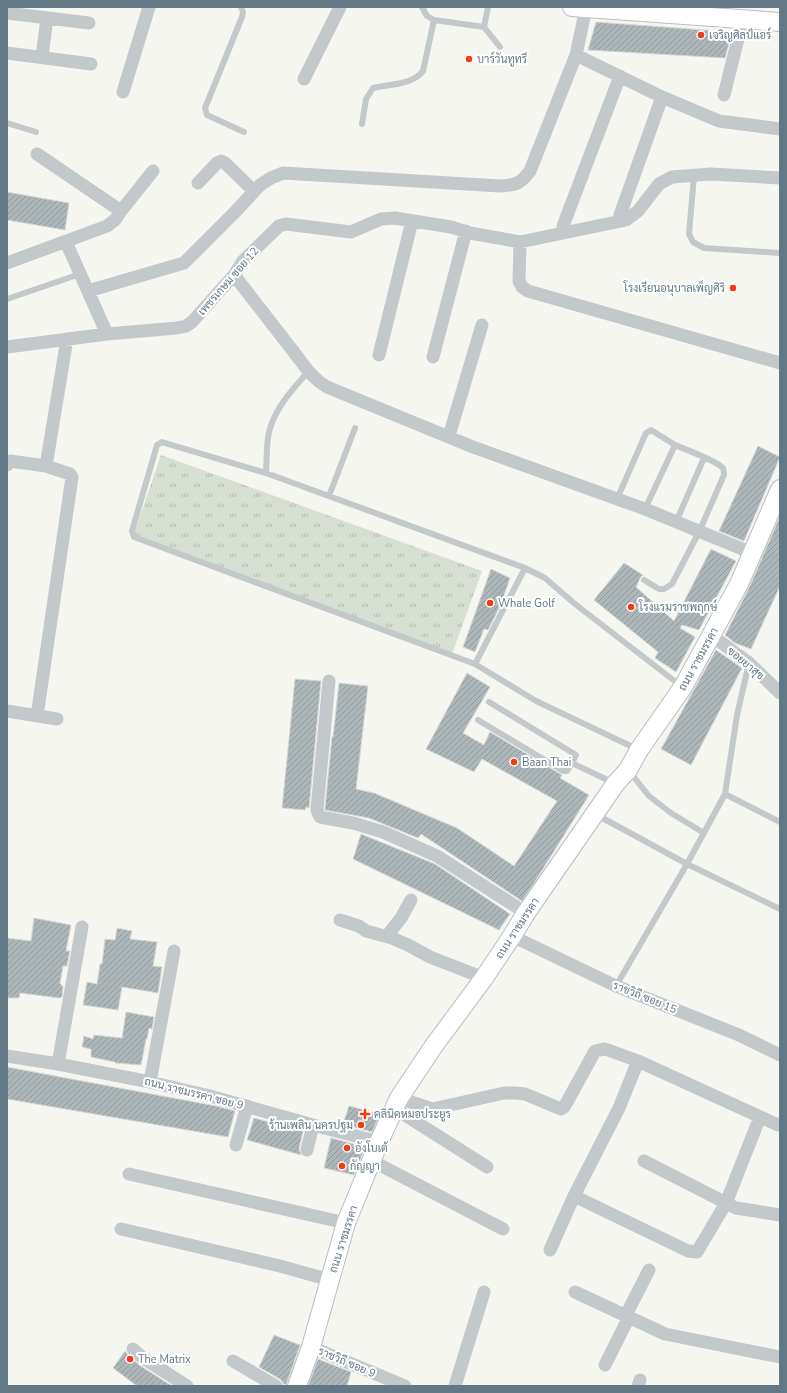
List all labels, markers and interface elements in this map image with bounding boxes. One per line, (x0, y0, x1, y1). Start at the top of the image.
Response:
place label: เจริญศิลป์แอร์ (709, 27, 771, 43)
marker: เจริญศิลป์แอร์ (696, 30, 706, 40)
place label: บาร์วันทูทรี (477, 51, 527, 67)
marker: บาร์วันทูทรี (464, 54, 474, 64)
street label: เพชรเกษม ซอย 12 (195, 244, 262, 319)
place label: โรงเรียนอนุบาลเพ็ญศิริ (623, 279, 725, 297)
marker: โรงเรียนอนุบาลเพ็ญศิริ (728, 283, 738, 293)
place label: Whale Golf (498, 596, 555, 611)
marker: Whale Golf (485, 598, 495, 608)
place label: โรงแรมราชพฤกษ์ (638, 599, 718, 615)
marker: โรงแรมราชพฤกษ์ (626, 602, 636, 612)
street label: ถนน ราชมรรคา (675, 625, 722, 693)
street label: ซอยยาสุข (723, 643, 767, 684)
place label: Baan Thai (522, 755, 571, 770)
marker: Baan Thai (509, 757, 519, 767)
street label: ถนน ราชมรรคา (492, 895, 543, 962)
street label: ราชวิถี ซอย 15 (611, 977, 680, 1017)
street label: ถนน ราชมรรคา ซอย 9 (143, 1074, 245, 1113)
place label: คลินิคหมอประยูร (374, 1107, 451, 1122)
marker: คลินิคหมอประยูร (359, 1108, 371, 1120)
place label: ร้านเพลิน นครปฐม (269, 1118, 353, 1133)
marker: ร้านเพลิน นครปฐม (356, 1120, 366, 1130)
place label: อังโบเต้ (355, 1140, 389, 1156)
marker: อังโบเต้ (342, 1143, 352, 1153)
place label: กัญญา (350, 1159, 380, 1174)
marker: กัญญา (337, 1161, 347, 1171)
street label: ถนน ราชมรรคา (326, 1204, 361, 1275)
street label: ราชวิถี ซอย 9 (316, 1343, 378, 1381)
place label: The Matrix (138, 1352, 191, 1367)
marker: The Matrix (125, 1354, 135, 1364)

